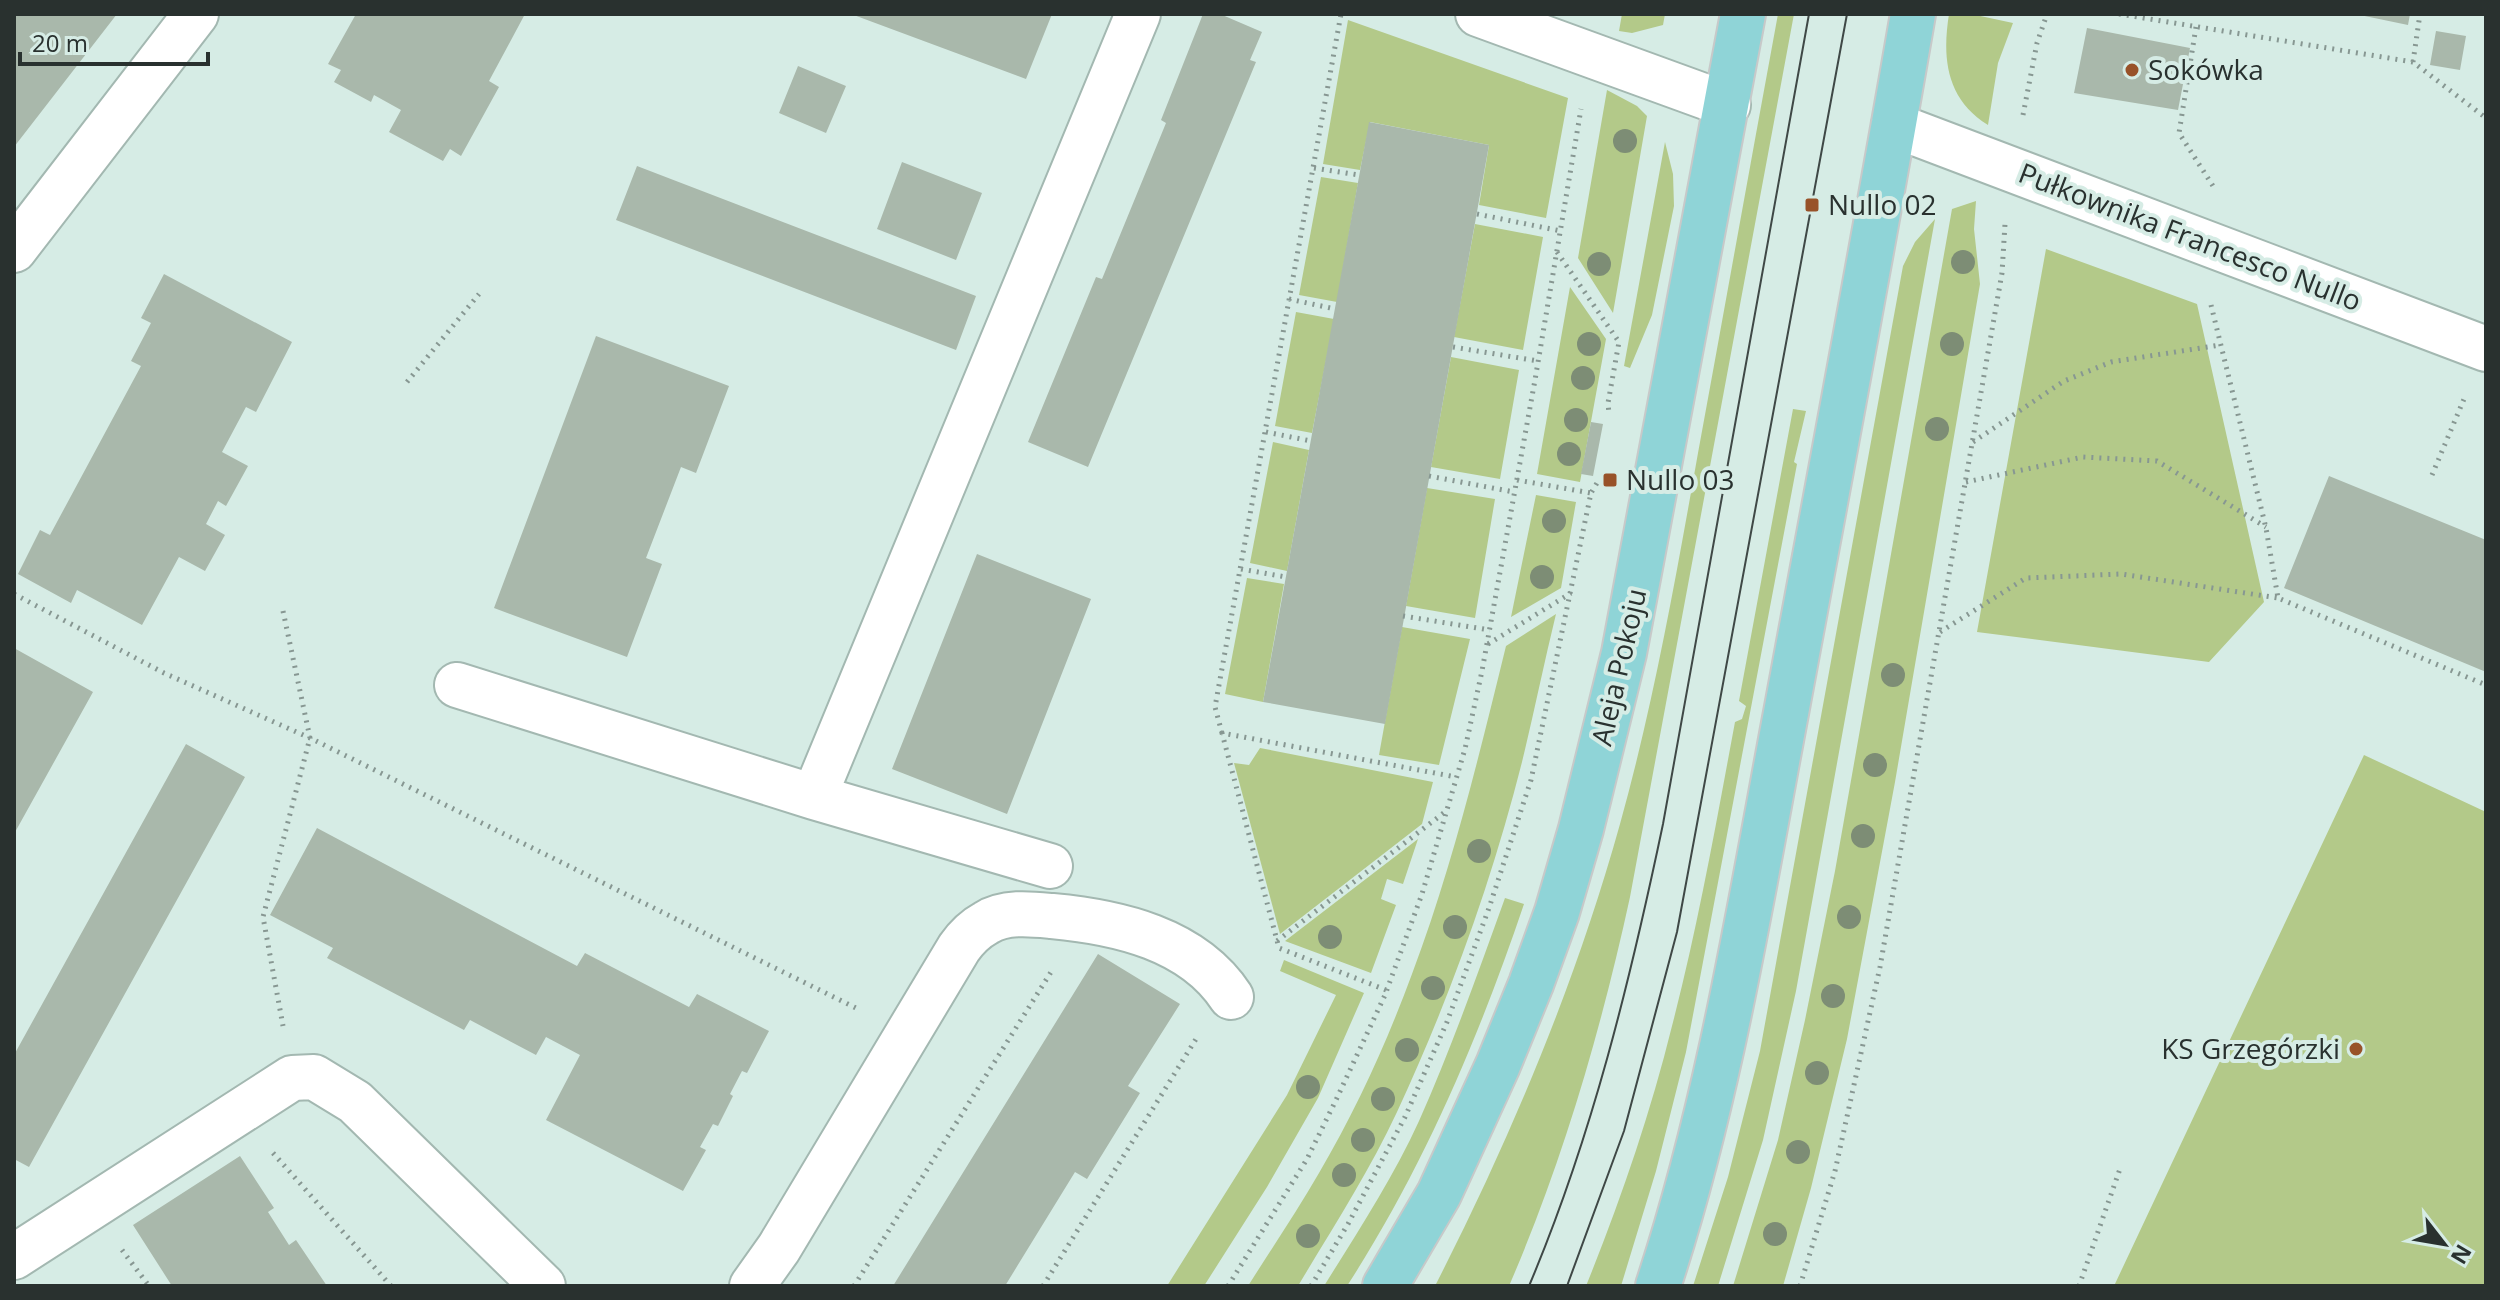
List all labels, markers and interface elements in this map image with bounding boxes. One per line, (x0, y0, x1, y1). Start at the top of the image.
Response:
scale bar (20, 16, 208, 66)
text: 20 m (32, 26, 88, 59)
place label: Sokówka (2148, 50, 2264, 88)
marker: Sokówka (2123, 61, 2141, 79)
street label: Pułkownika Francesco Nullo (2014, 153, 2367, 319)
place label: Nullo 02 (1828, 185, 1937, 223)
marker: Nullo 02 (1803, 196, 1821, 214)
place label: Nullo 03 (1626, 460, 1735, 498)
marker: Nullo 03 (1601, 471, 1619, 489)
street label: Aleja Pokoju (1582, 585, 1655, 749)
place label: KS Grzegórzki (2161, 1029, 2340, 1067)
marker: KS Grzegórzki (2347, 1040, 2365, 1058)
north arrow (2404, 1204, 2484, 1284)
text: N (2445, 1239, 2479, 1270)

